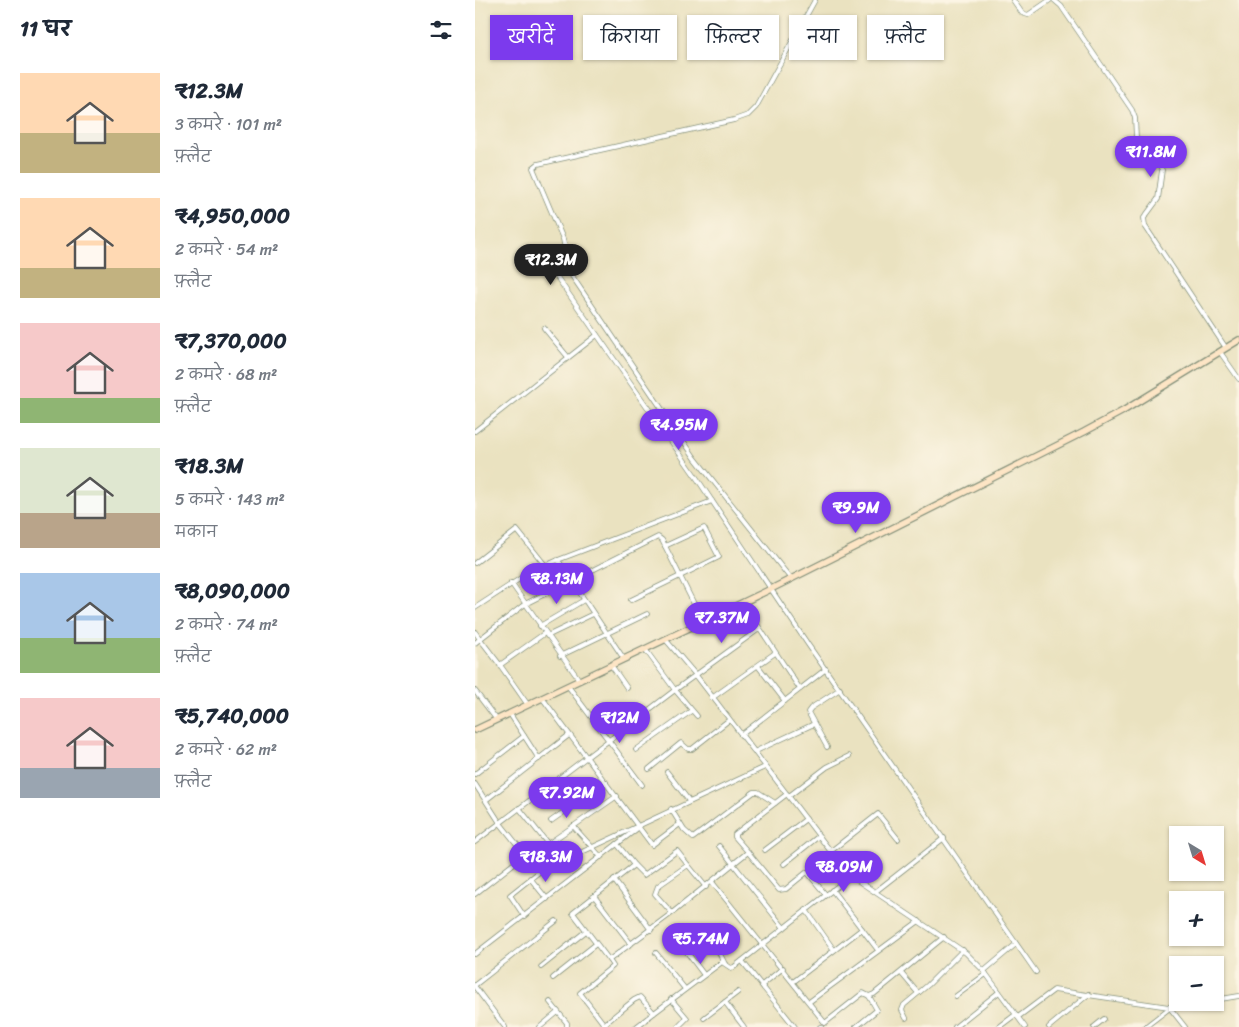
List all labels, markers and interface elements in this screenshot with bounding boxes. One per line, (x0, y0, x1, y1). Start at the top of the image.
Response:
text: 11 घर (20, 10, 71, 48)
chip: खरीदें (490, 15, 573, 60)
chip: किराया (583, 15, 677, 60)
chip: फ़िल्टर (687, 15, 779, 60)
chip: नया (789, 15, 857, 60)
chip: फ़्लैट (867, 15, 944, 60)
icon: filters (427, 16, 455, 44)
text: ₹12.3M (175, 72, 243, 110)
icon: home (60, 93, 120, 153)
text: 3 कमरे · 101 m² (175, 110, 282, 139)
pin: ₹11.8M (1110, 136, 1192, 178)
text: ₹11.8M (1126, 137, 1176, 166)
text: फ़्लैट (175, 142, 211, 171)
text: ₹4,950,000 (175, 197, 290, 235)
icon: home (60, 218, 120, 278)
text: 2 कमरे · 54 m² (175, 235, 278, 264)
pin: ₹12.3M (510, 244, 592, 286)
text: ₹12.3M (525, 245, 577, 274)
text: फ़्लैट (175, 267, 211, 296)
text: ₹7,370,000 (175, 322, 287, 360)
icon: home (60, 343, 120, 403)
text: 2 कमरे · 68 m² (175, 360, 277, 389)
text: फ़्लैट (175, 392, 211, 421)
pin: ₹4.95M (638, 408, 720, 451)
text: ₹4.95M (651, 410, 707, 439)
text: ₹18.3M (175, 447, 243, 485)
icon: home (60, 468, 120, 528)
text: 5 कमरे · 143 m² (175, 485, 285, 514)
pin: ₹9.9M (821, 492, 891, 534)
text: ₹9.9M (833, 493, 879, 522)
text: मकान (175, 517, 217, 546)
pin: ₹8.13M (516, 562, 598, 605)
text: ₹8.13M (531, 564, 583, 593)
text: ₹8,090,000 (175, 572, 290, 610)
icon: home (60, 593, 120, 653)
pin: ₹7.37M (681, 602, 763, 644)
text: ₹7.37M (695, 603, 749, 632)
text: 2 कमरे · 74 m² (175, 610, 278, 639)
text: फ़्लैट (175, 642, 211, 671)
text: ₹5,740,000 (175, 697, 289, 735)
pin: ₹12M (590, 702, 650, 744)
text: ₹12M (601, 703, 639, 732)
icon: home (60, 718, 120, 778)
text: 2 कमरे · 62 m² (175, 735, 277, 764)
text: फ़्लैट (175, 767, 211, 796)
pin: ₹7.92M (526, 776, 608, 819)
text: ₹7.92M (539, 778, 595, 807)
north arrow (1169, 826, 1224, 881)
map controls (1169, 826, 1224, 1011)
pin: ₹18.3M (505, 840, 587, 883)
text: ₹18.3M (520, 842, 572, 871)
pin: ₹8.09M (803, 850, 885, 893)
text: ₹8.09M (816, 852, 872, 881)
button: + (1169, 891, 1224, 946)
pin: ₹5.74M (660, 922, 742, 965)
text: ₹5.74M (673, 924, 729, 953)
button: − (1169, 956, 1224, 1011)

